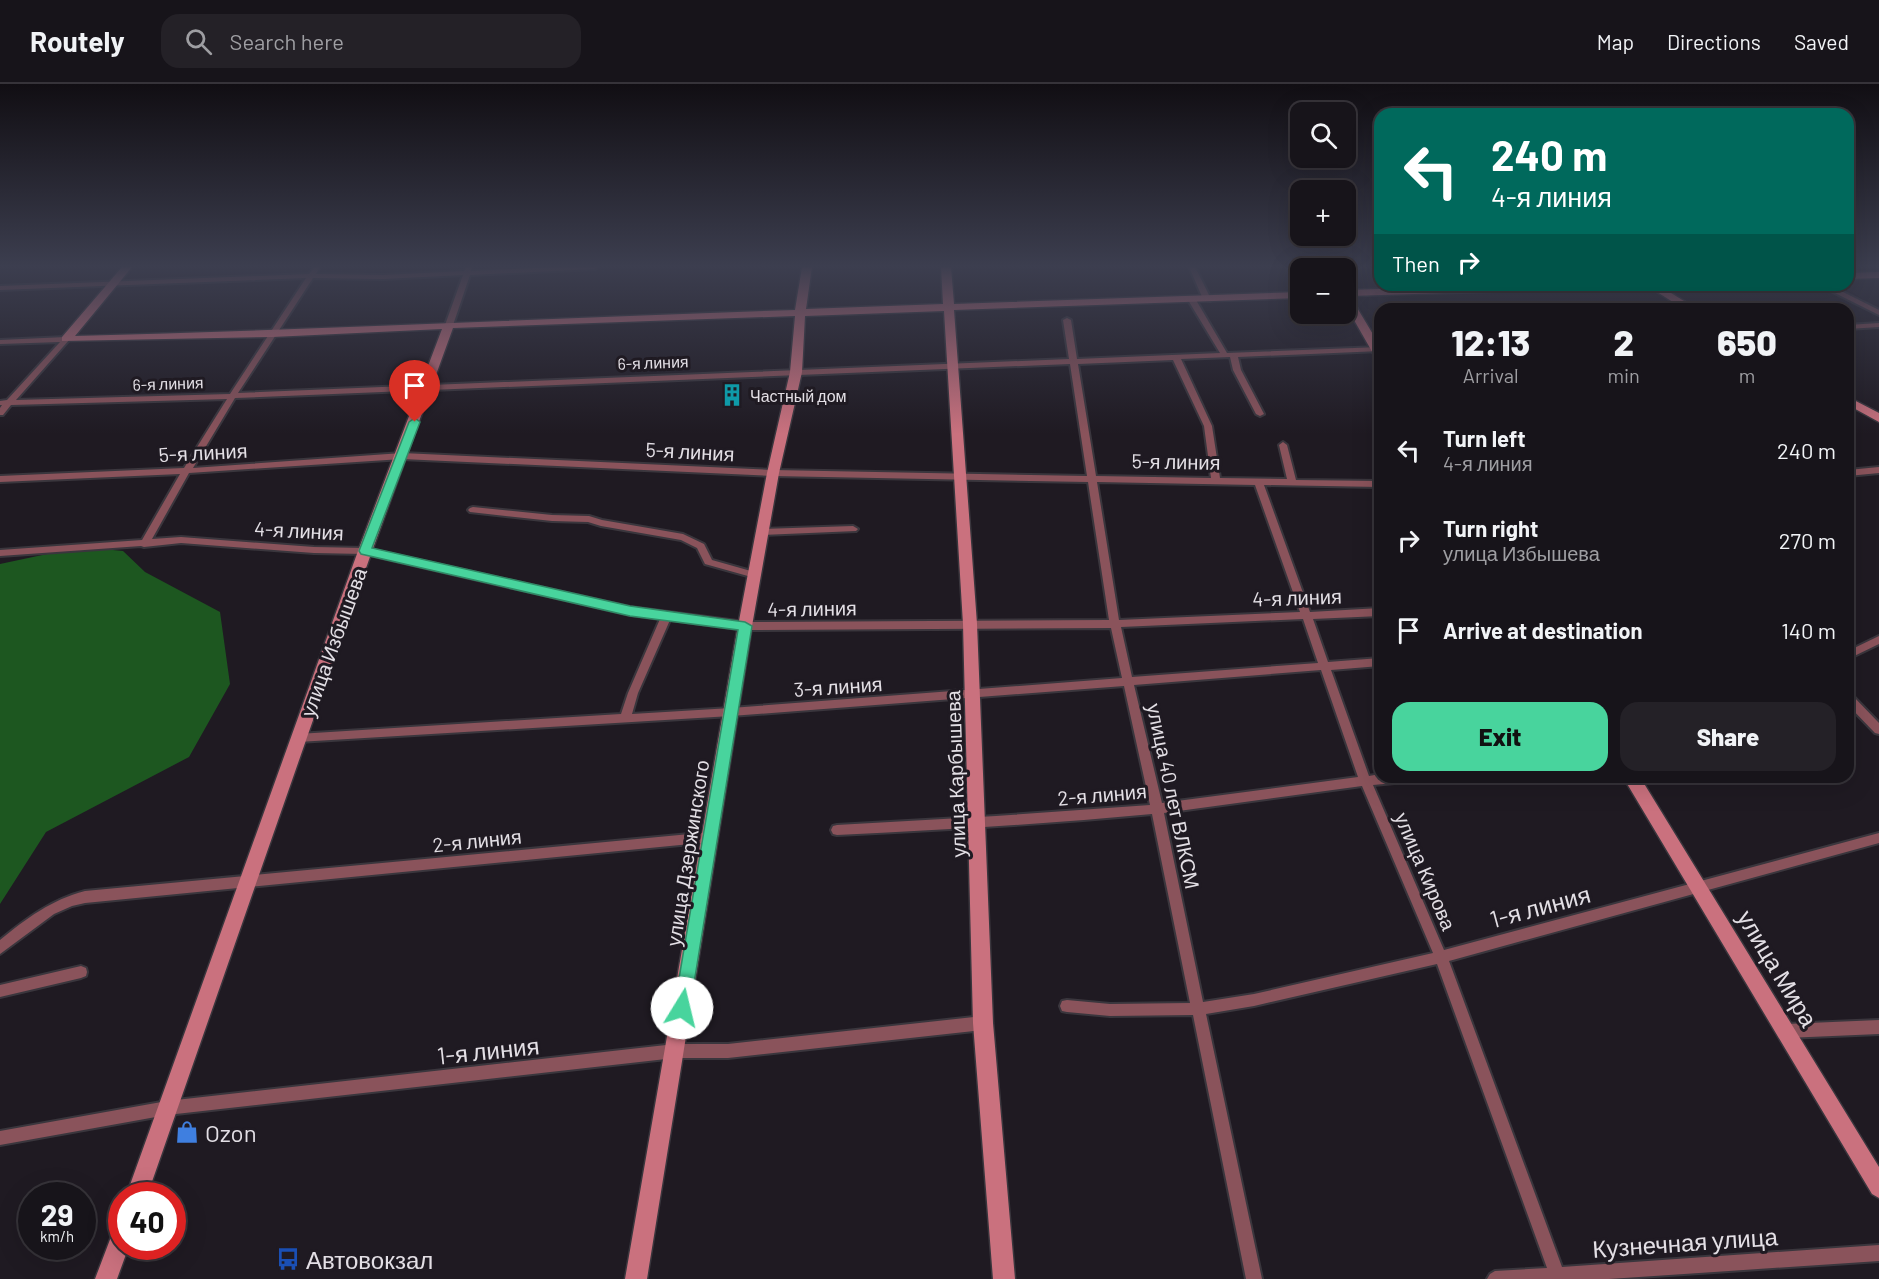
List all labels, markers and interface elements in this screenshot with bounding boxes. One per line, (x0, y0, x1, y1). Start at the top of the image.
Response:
search box (161, 14, 581, 68)
text: Routely (30, 24, 125, 58)
icon: search (182, 25, 215, 58)
text: Search here (230, 28, 344, 54)
text: Map (1597, 29, 1634, 54)
text: Directions (1667, 29, 1761, 54)
text: Saved (1794, 29, 1849, 54)
map controls (1290, 102, 1356, 324)
button: search (1290, 102, 1356, 168)
text: 240 m (1491, 129, 1607, 179)
icon: left (1392, 132, 1470, 210)
button: + (1290, 180, 1356, 246)
text: 4-я линия (1491, 180, 1612, 212)
icon: right (1452, 246, 1485, 279)
text: Then (1392, 250, 1440, 276)
button: − (1290, 258, 1356, 324)
text: 12:13 (1451, 320, 1530, 363)
text: 2 (1613, 320, 1634, 363)
text: 650 (1717, 320, 1777, 363)
street label: 6-я линия (617, 351, 689, 373)
pin (389, 360, 440, 422)
text: Arrival (1463, 363, 1519, 387)
text: min (1607, 363, 1640, 387)
text: m (1739, 363, 1755, 387)
icon: arrive (398, 369, 431, 402)
street label: 6-я линия (132, 372, 204, 394)
building icon: Частный дом (719, 382, 745, 408)
place label: Частный дом (750, 386, 847, 405)
text: Turn left (1443, 425, 1526, 451)
icon: left (1392, 434, 1425, 467)
street label: 5-я линия (645, 437, 735, 465)
text: 240 m (1777, 437, 1836, 463)
street label: 5-я линия (158, 438, 248, 466)
street label: 5-я линия (1131, 448, 1221, 474)
text: 4-я линия (1443, 451, 1533, 475)
text: Turn right (1443, 515, 1538, 541)
street label: 4-я линия (254, 516, 344, 544)
icon: right (1392, 524, 1425, 557)
text: 270 m (1779, 527, 1836, 553)
text: улица Избышева (1443, 541, 1600, 565)
street label: улица Избышева (295, 563, 371, 720)
street label: 4-я линия (1252, 583, 1342, 611)
street label: 4-я линия (767, 595, 857, 621)
icon: arrive (1392, 614, 1425, 647)
text: Arrive at destination (1443, 617, 1642, 643)
text: 140 m (1781, 617, 1836, 643)
street label: 3-я линия (793, 671, 883, 701)
street label: улица Карбышева (940, 689, 970, 858)
street label: улица 40 лет ВЛКСМ (1143, 701, 1205, 891)
button: Exit (1392, 702, 1608, 771)
button: Share (1620, 702, 1836, 771)
street label: улица Дзержинского (660, 758, 714, 948)
street label: 2-я линия (1056, 778, 1148, 810)
street label: улица Кирова (1390, 809, 1462, 934)
street label: 2-я линия (431, 823, 523, 857)
street label: 1-я линия (1487, 879, 1593, 933)
street label: улица Мира (1732, 904, 1824, 1032)
position arrow (650, 976, 714, 1040)
street label: 1-я линия (435, 1030, 541, 1070)
place label: Ozon (205, 1118, 257, 1147)
shop icon: Ozon (174, 1119, 200, 1145)
speed limit sign: 40 (108, 1182, 186, 1260)
text: 29 (41, 1196, 73, 1232)
street label: Кузнечная улица (1591, 1221, 1779, 1263)
text: km/h (40, 1227, 74, 1245)
place label: Автовокзал (306, 1245, 433, 1274)
bus stop icon: Автовокзал (275, 1246, 301, 1272)

